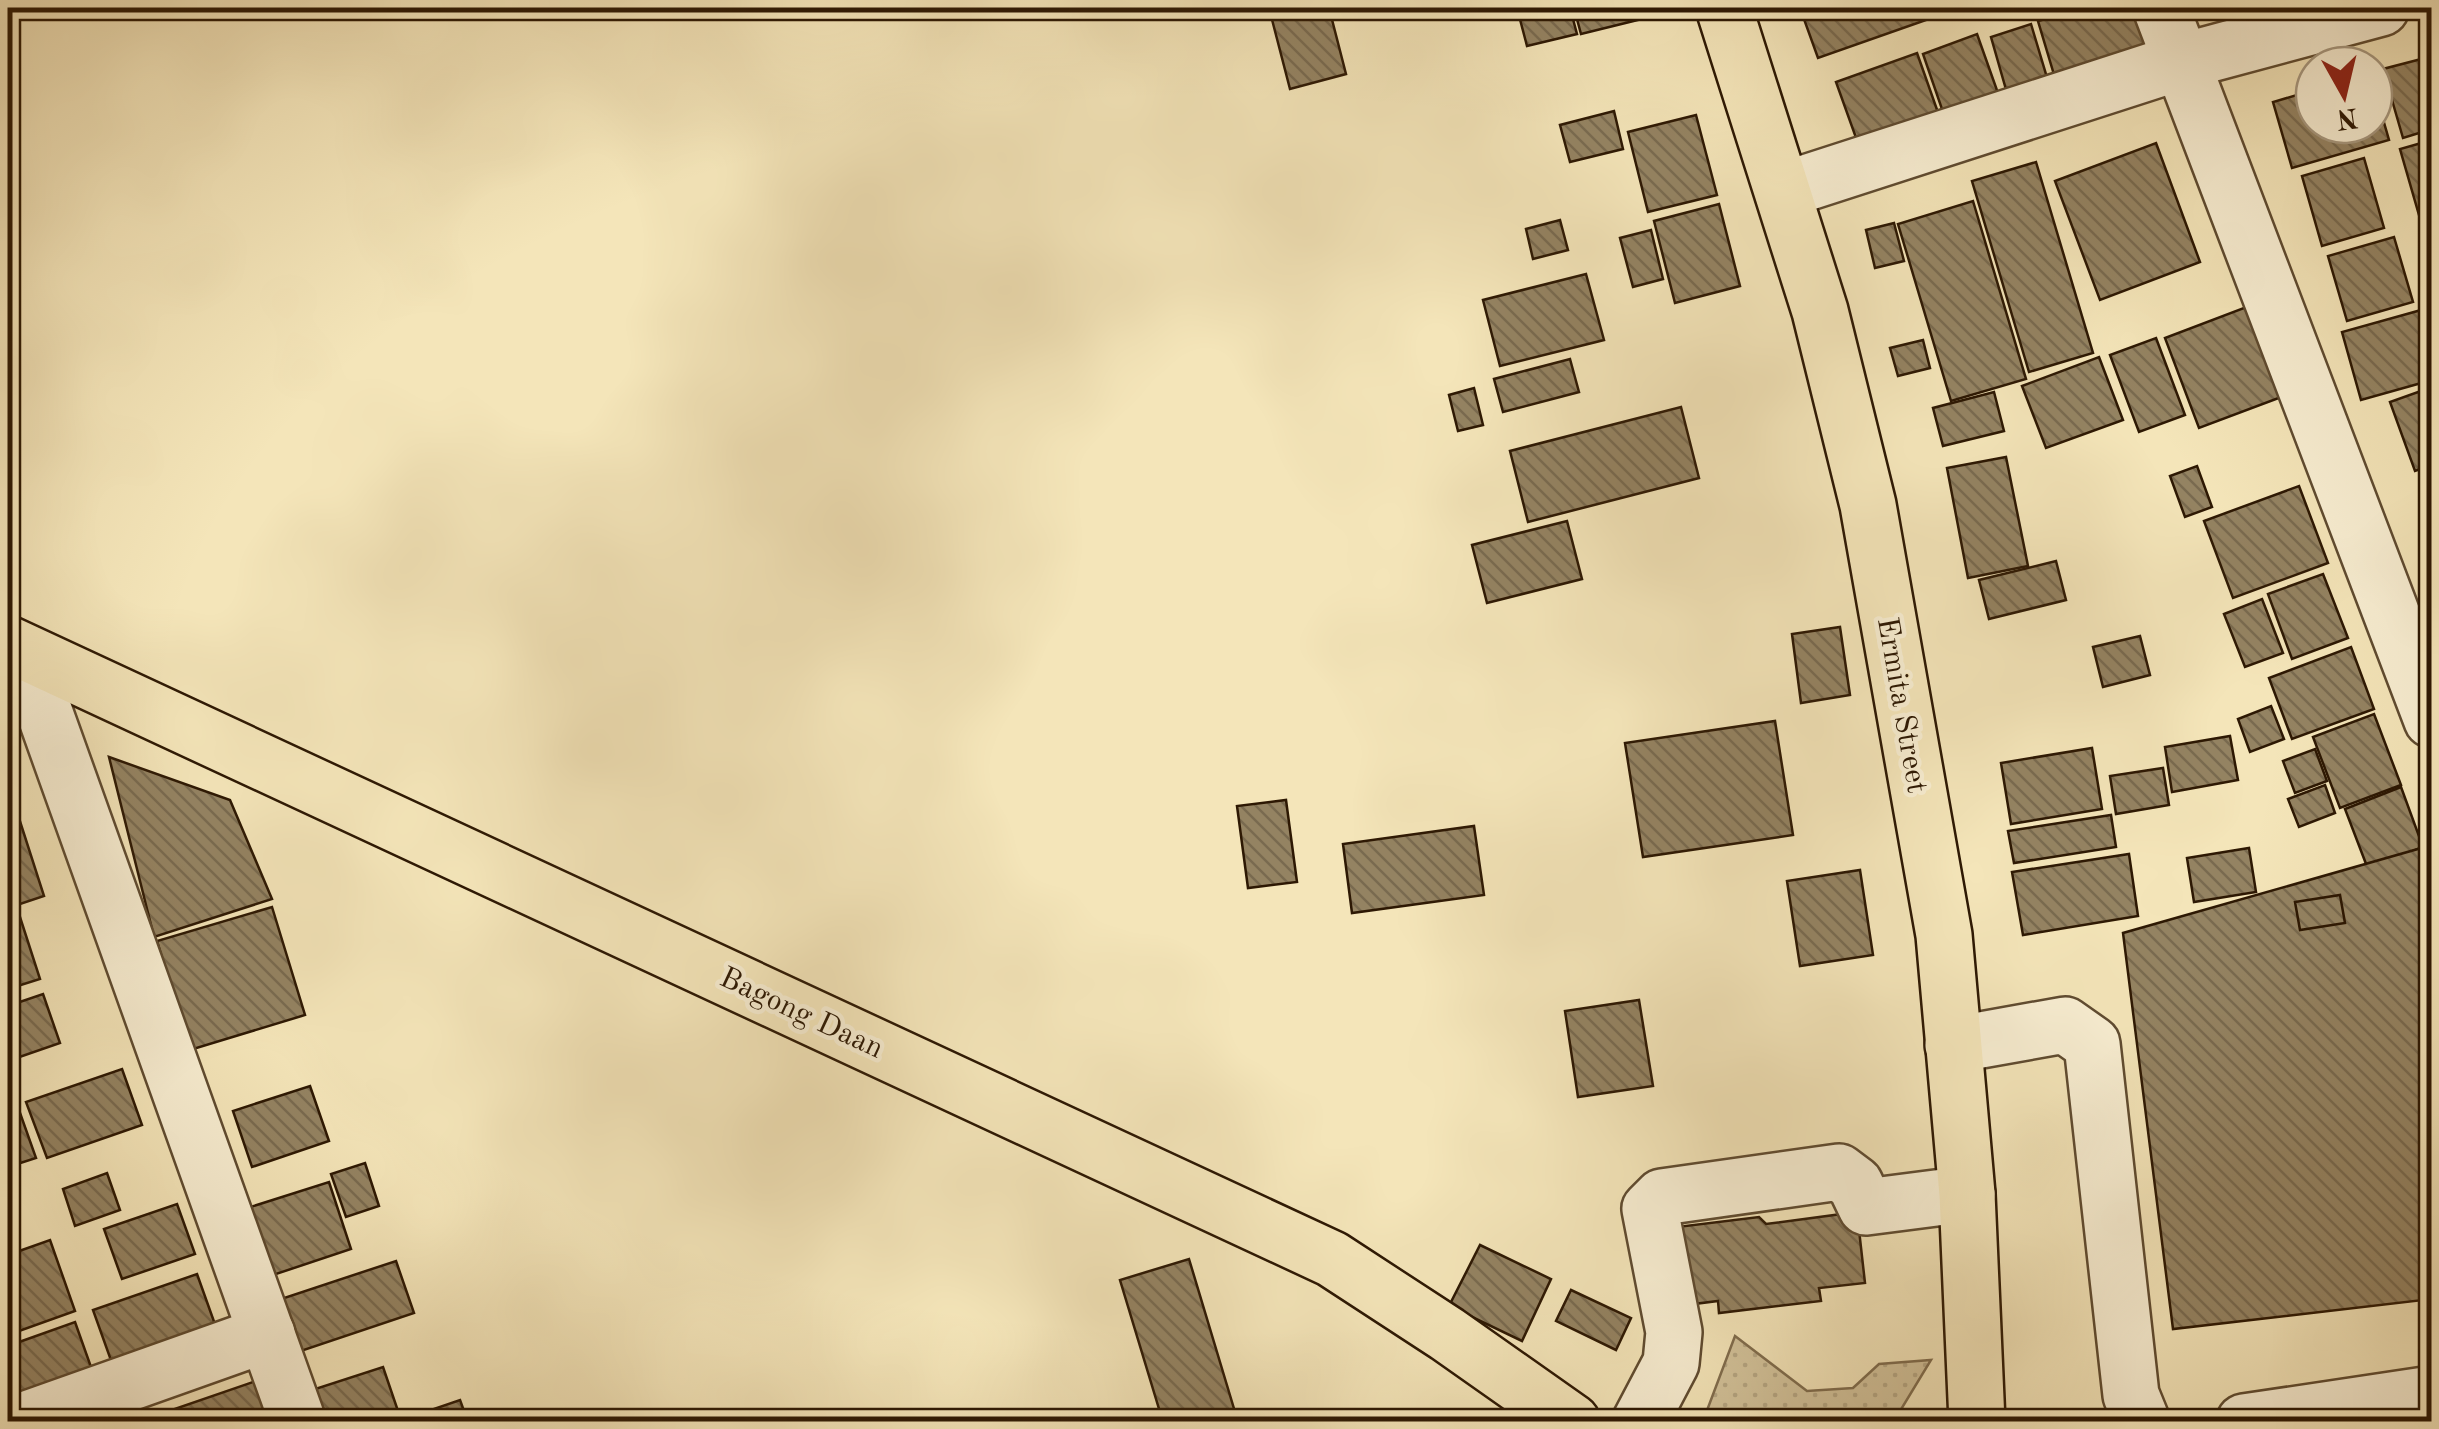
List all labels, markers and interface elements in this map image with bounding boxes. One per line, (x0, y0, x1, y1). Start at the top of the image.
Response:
north arrow (2294, 45, 2394, 145)
text: N (2334, 101, 2360, 132)
street label: Ermita Street (1871, 615, 1931, 796)
street label: Bagong Daan (715, 963, 888, 1065)

